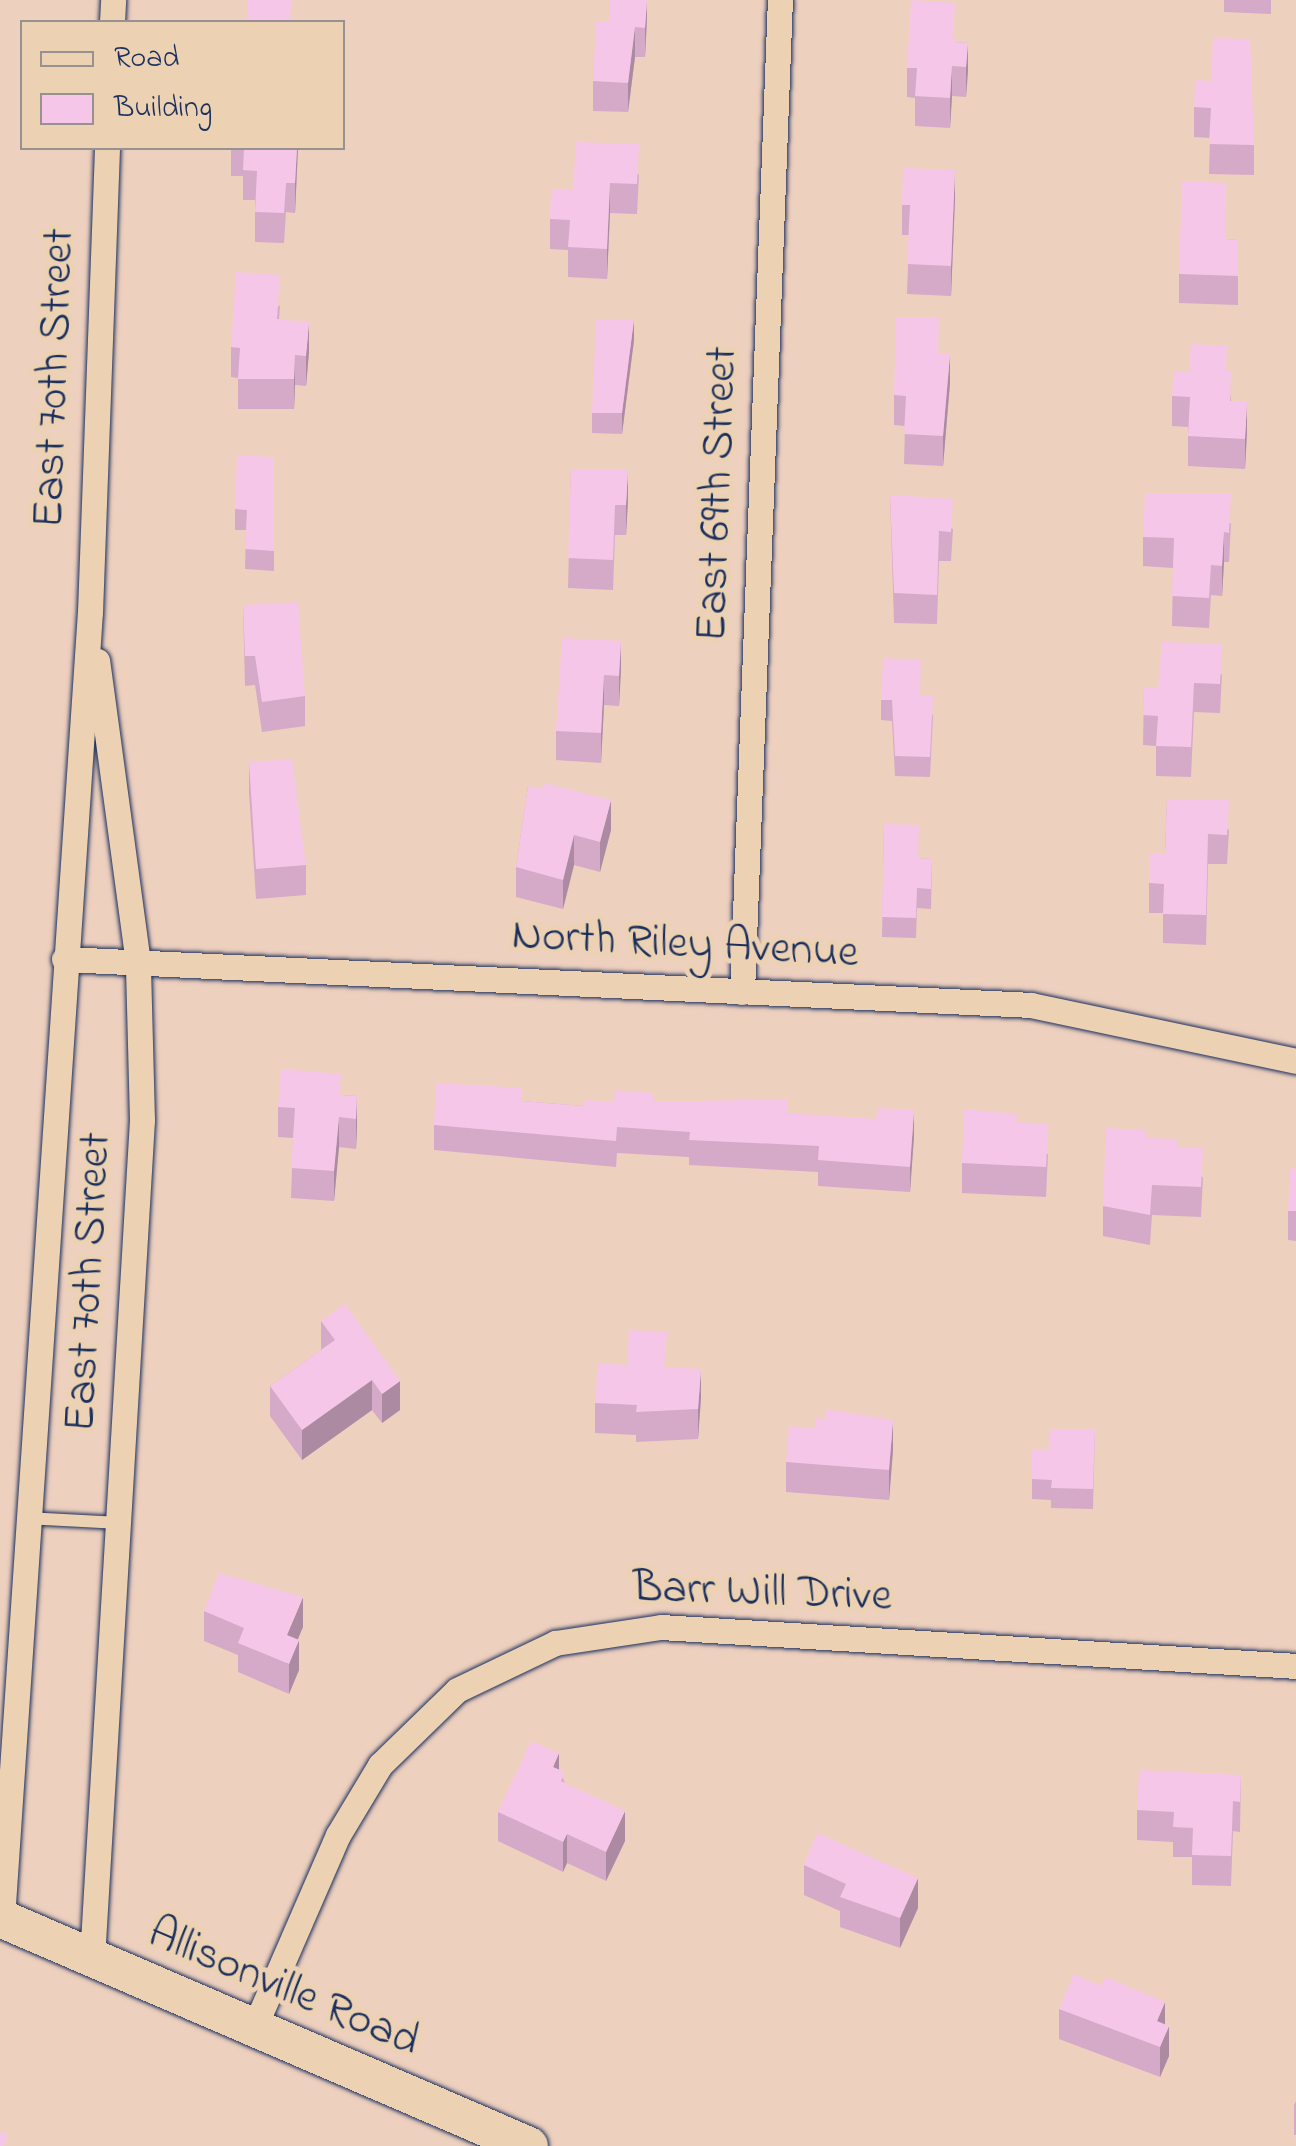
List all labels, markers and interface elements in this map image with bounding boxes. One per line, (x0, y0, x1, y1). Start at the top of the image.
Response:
legend (20, 20, 345, 150)
text: Road (114, 37, 179, 81)
text: Building (114, 87, 212, 131)
street label: East 70th Street (24, 227, 88, 529)
street label: East 69th Street (687, 345, 751, 643)
street label: North Riley Avenue (510, 910, 860, 982)
street label: East 70th Street (55, 1131, 125, 1433)
street label: Barr Will Drive (631, 1562, 893, 1626)
street label: Allisonville Road (139, 1908, 427, 2070)

